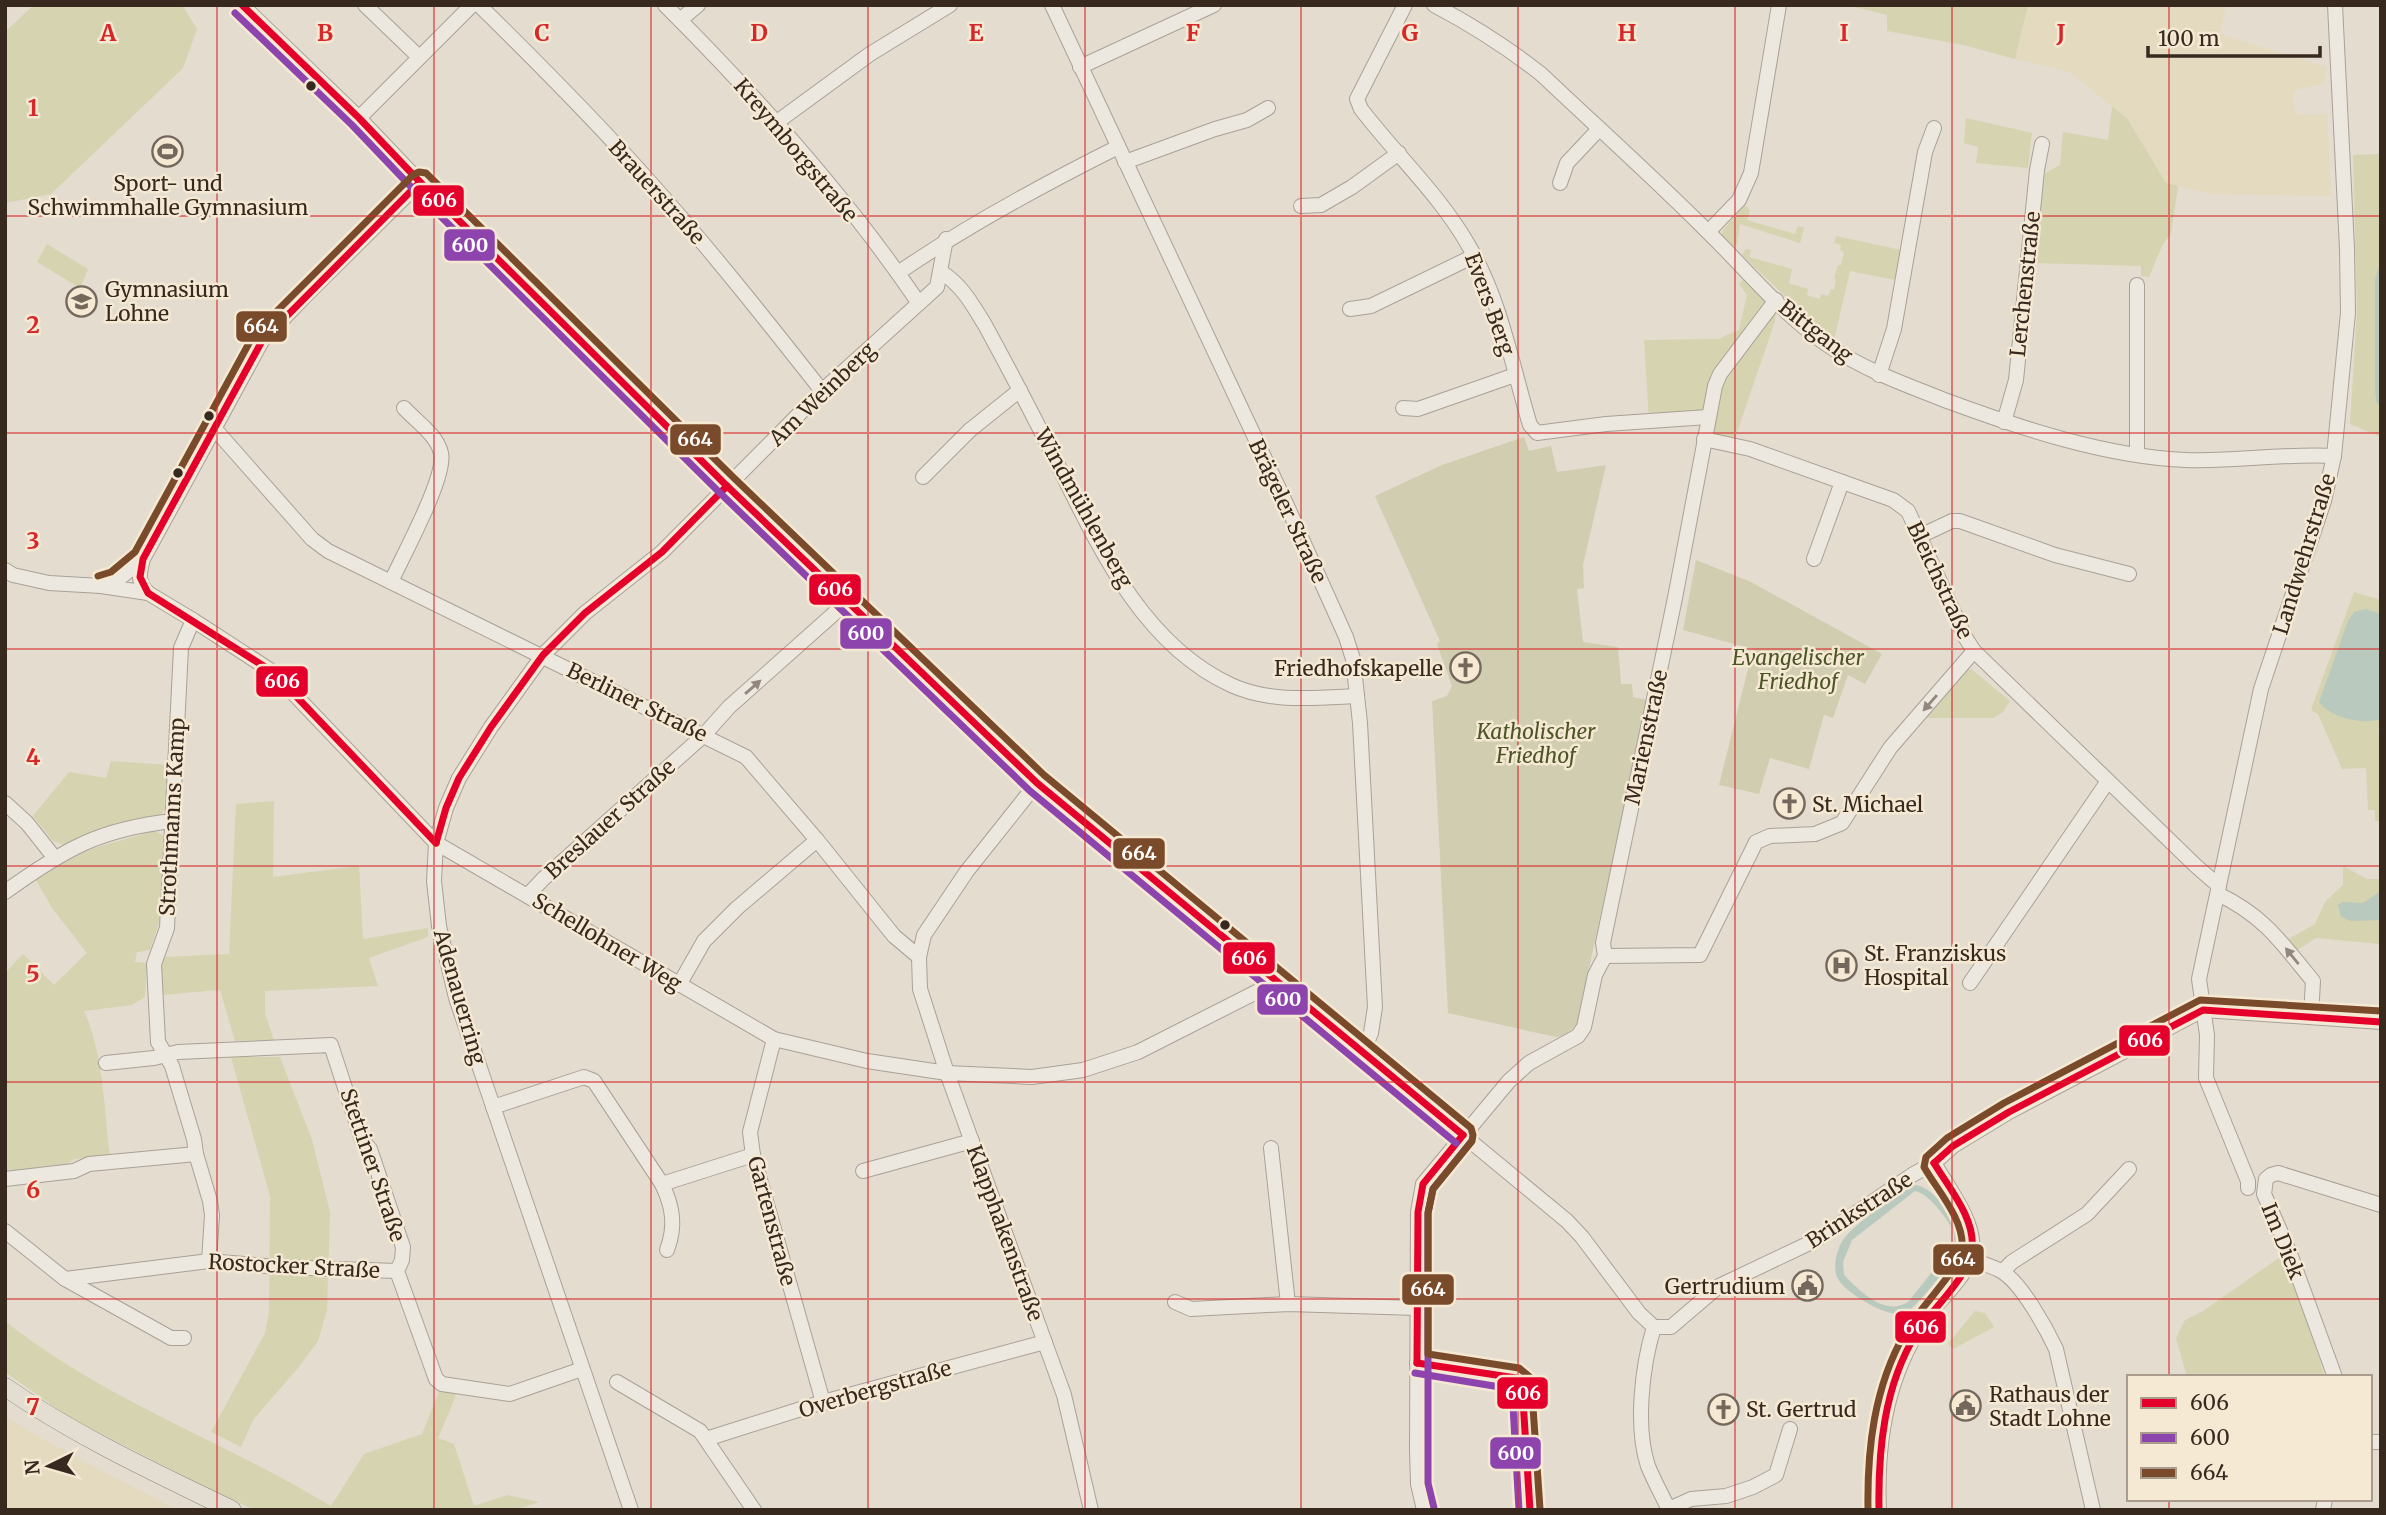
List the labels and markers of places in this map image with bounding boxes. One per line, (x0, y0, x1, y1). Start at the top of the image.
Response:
unlabelled marker (304, 79, 318, 93)
sports icon: Sport- und Schwimmhalle Gymnasium (151, 134, 185, 168)
place label: Sport- und Schwimmhalle Gymnasium (28, 170, 309, 221)
place label: Gymnasium Lohne (105, 276, 229, 327)
school or university icon: Gymnasium Lohne (65, 284, 99, 318)
unlabelled marker (202, 409, 216, 423)
unlabelled marker (171, 466, 185, 480)
church icon: Friedhofskapelle (1449, 651, 1483, 685)
place label: Friedhofskapelle (1274, 655, 1443, 682)
church icon: St. Michael (1772, 787, 1806, 821)
place label: St. Michael (1812, 791, 1924, 818)
unlabelled marker (1218, 918, 1232, 932)
place label: St. Franziskus Hospital (1864, 940, 2006, 991)
hospital icon: St. Franziskus Hospital (1824, 948, 1858, 982)
public building icon: Gertrudium (1791, 1269, 1825, 1303)
place label: Gertrudium (1665, 1273, 1785, 1300)
place label: Rathaus der Stadt Lohne (1989, 1381, 2111, 1432)
public building icon: Rathaus der Stadt Lohne (1949, 1389, 1983, 1423)
church icon: St. Gertrud (1706, 1392, 1740, 1426)
place label: St. Gertrud (1746, 1396, 1857, 1423)

